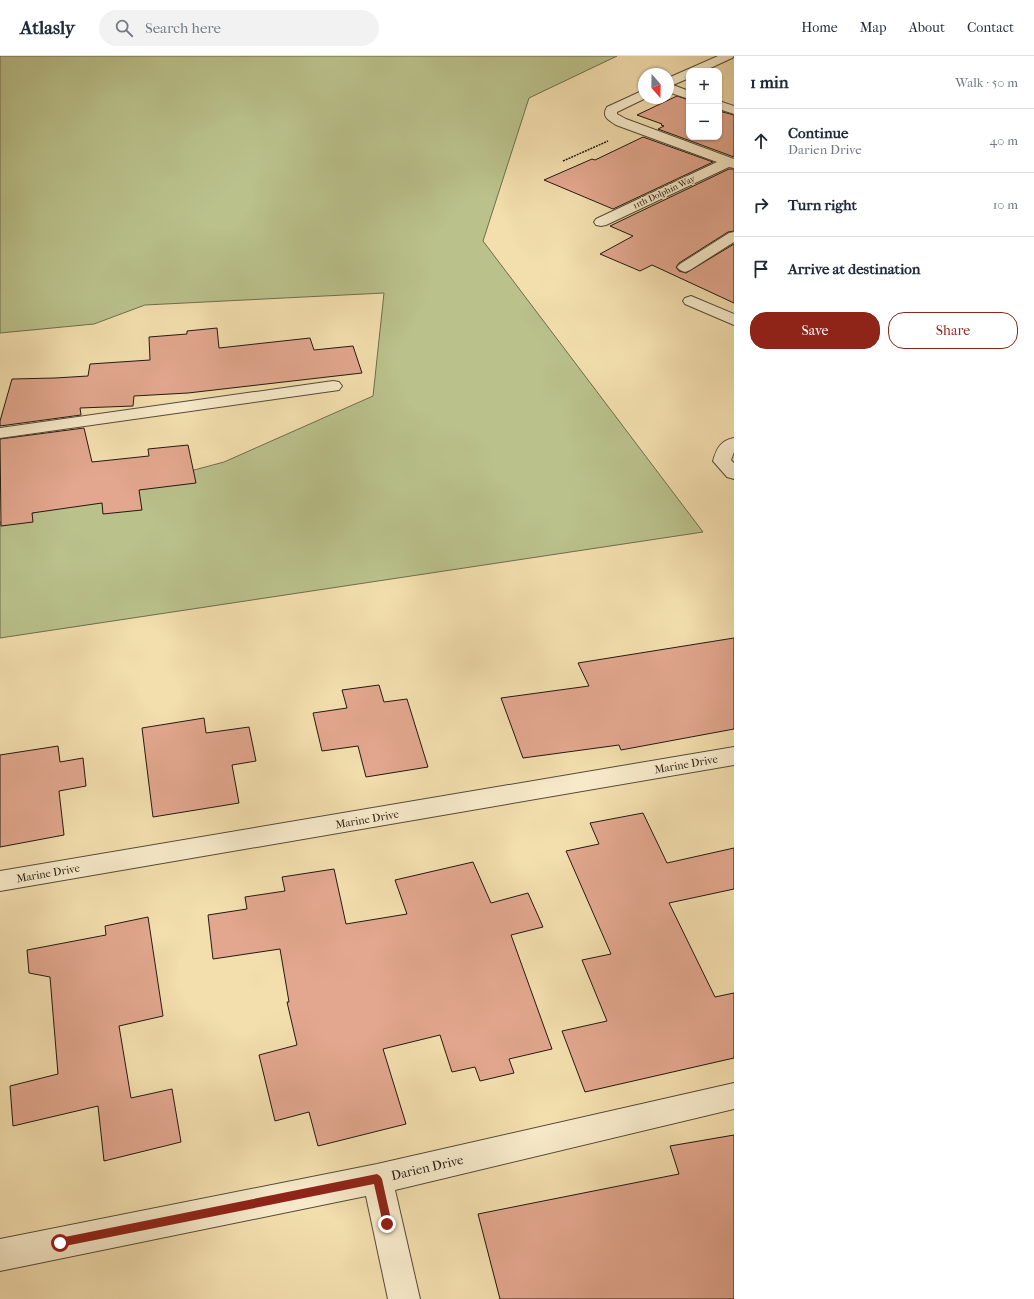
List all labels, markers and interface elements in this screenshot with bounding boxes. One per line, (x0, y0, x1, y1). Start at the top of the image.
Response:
search box (99, 10, 379, 46)
text: Atlasly (20, 17, 75, 39)
icon: search (113, 17, 135, 39)
text: Search here (145, 19, 221, 37)
text: Home (801, 19, 838, 36)
text: Map (860, 19, 887, 36)
text: About (909, 19, 945, 36)
text: Contact (967, 19, 1014, 36)
north arrow (638, 68, 674, 104)
map controls (686, 68, 722, 140)
button: + (686, 68, 722, 104)
text: 1 min (750, 72, 789, 92)
text: Walk · 50 m (955, 75, 1018, 90)
button: − (686, 104, 722, 140)
text: Continue (788, 124, 848, 142)
icon: ahead (750, 130, 772, 152)
text: 40 m (990, 133, 1018, 148)
text: Darien Drive (788, 142, 862, 157)
street label: 11th Dolphin Way (631, 173, 698, 211)
icon: right (750, 194, 772, 216)
text: Turn right (788, 196, 857, 214)
text: 10 m (993, 197, 1018, 212)
icon: arrive (750, 258, 772, 280)
text: Arrive at destination (788, 260, 920, 278)
button: Save (750, 312, 880, 349)
button: Share (888, 312, 1018, 349)
street label: Marine Drive (653, 752, 719, 776)
street label: Marine Drive (334, 807, 400, 831)
street label: Marine Drive (15, 861, 81, 885)
street label: Darien Drive (390, 1152, 465, 1183)
route end (378, 1215, 396, 1233)
route start (51, 1234, 69, 1252)

